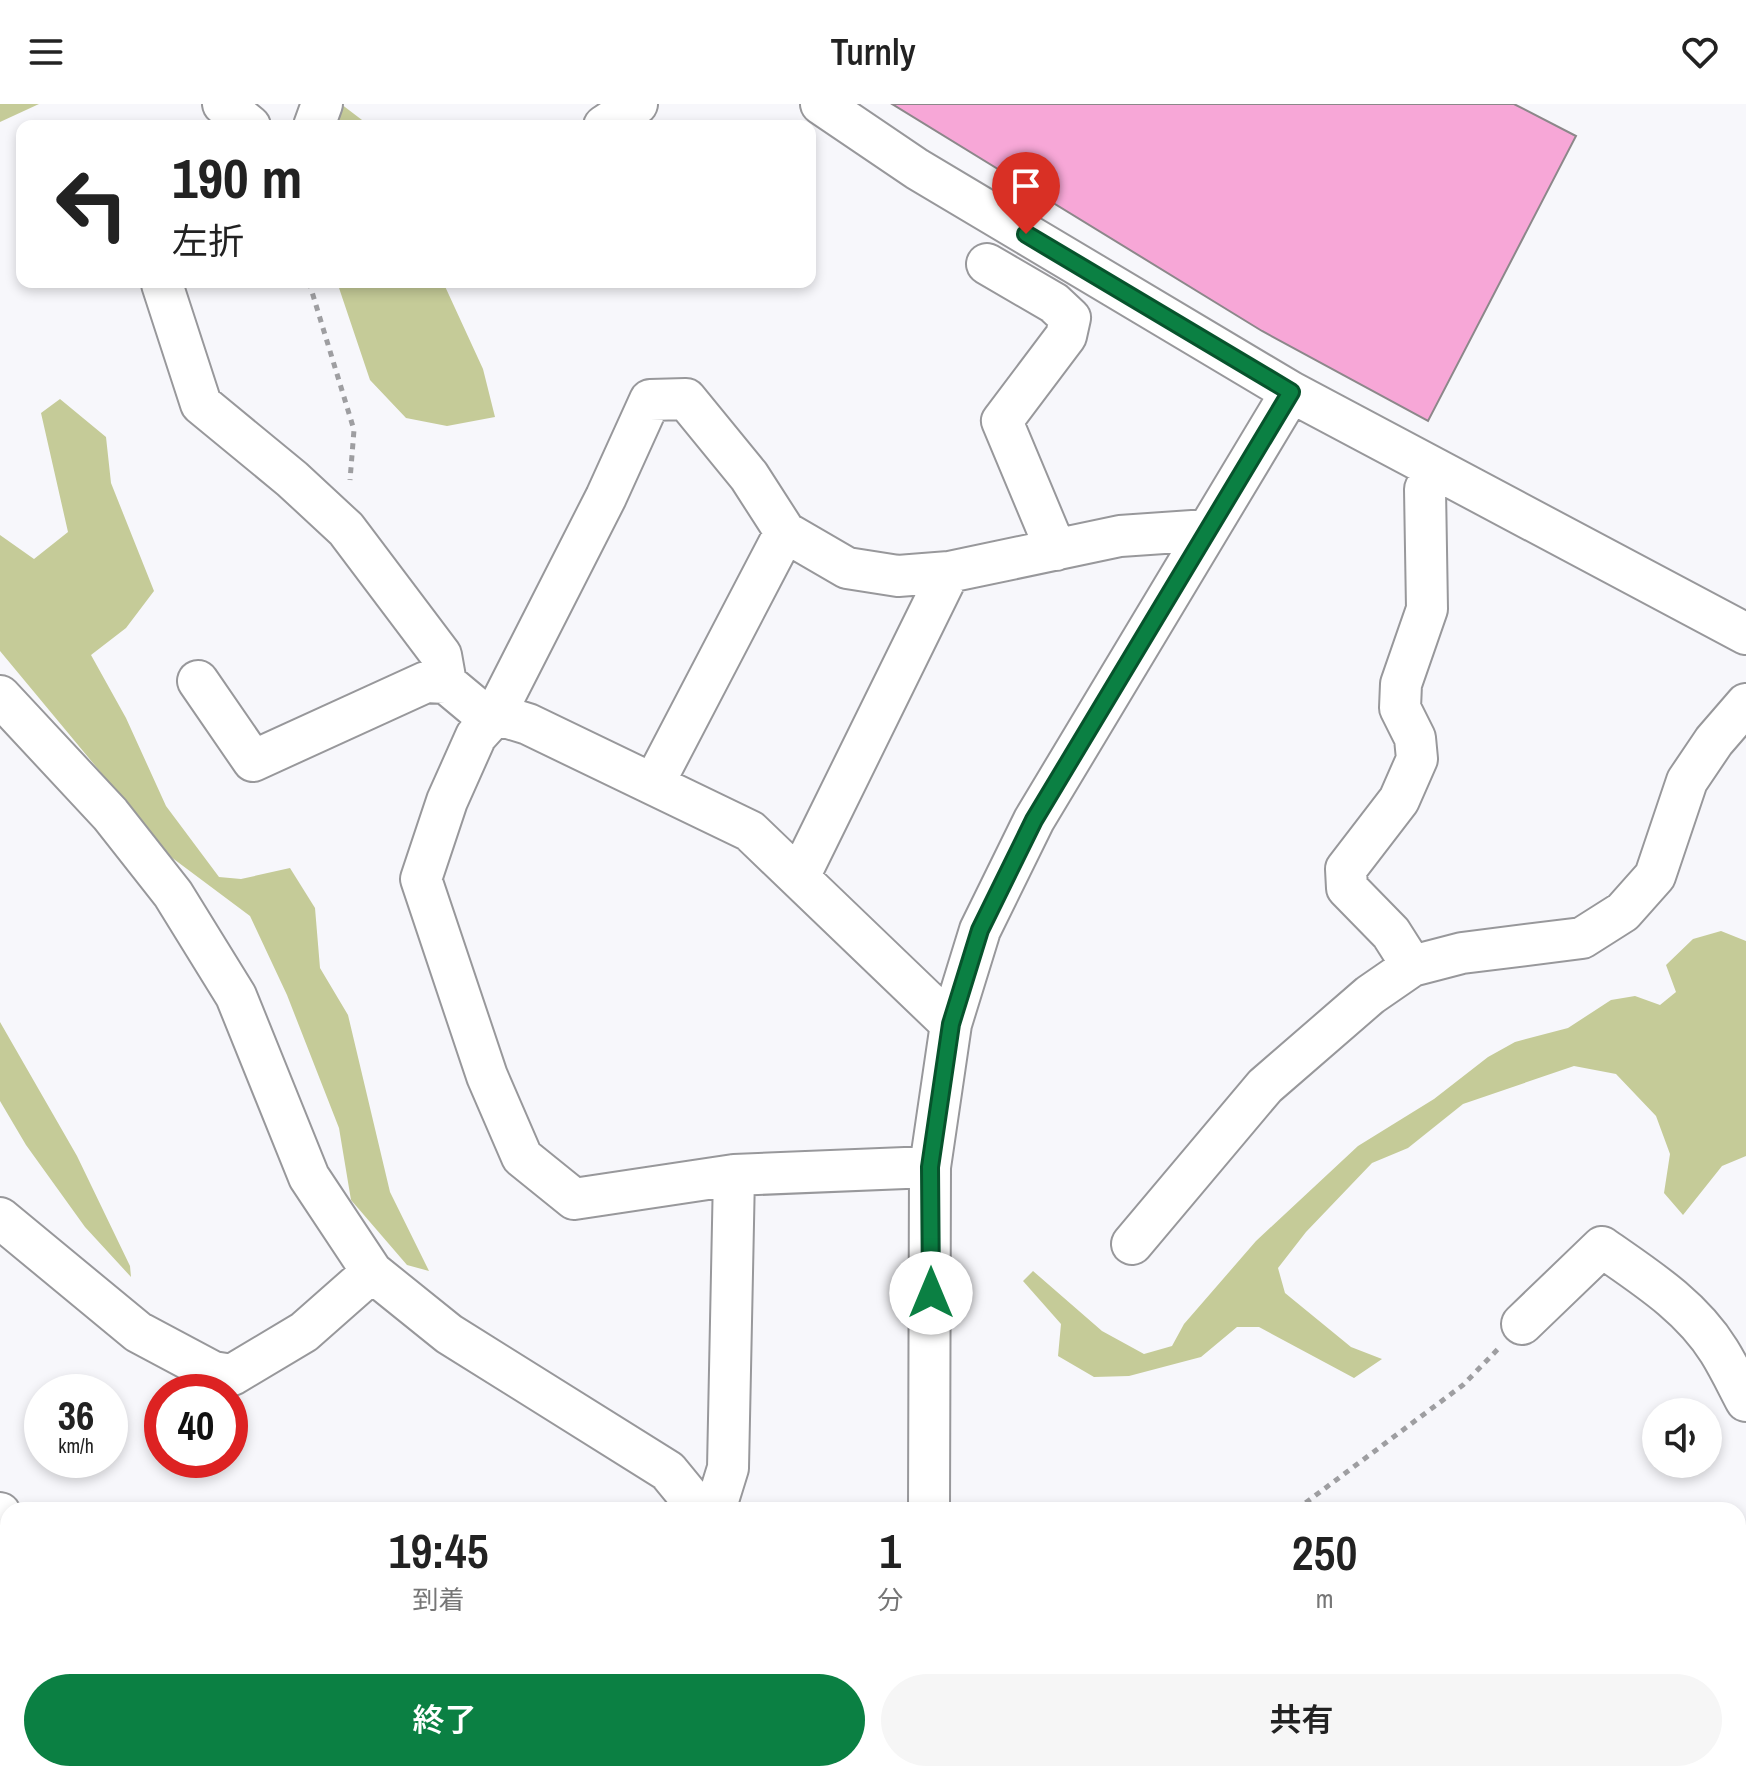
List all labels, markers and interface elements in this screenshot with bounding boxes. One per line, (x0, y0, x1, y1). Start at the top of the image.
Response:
text: Turnly (830, 28, 916, 76)
icon: menu (24, 30, 68, 74)
icon: heart (1678, 30, 1722, 74)
text: 190 m (172, 140, 302, 215)
icon: left (40, 152, 144, 256)
pin (992, 152, 1060, 234)
icon: arrive (1004, 164, 1048, 208)
text: 左折 (172, 217, 244, 265)
position arrow (889, 1251, 973, 1335)
speed limit sign: 40 (144, 1374, 248, 1478)
text: 36 (58, 1389, 94, 1442)
map controls (1642, 1398, 1722, 1478)
button: sound (1642, 1398, 1722, 1478)
text: km/h (58, 1432, 94, 1459)
text: 19:45 (389, 1518, 489, 1583)
text: 1 (879, 1518, 901, 1583)
text: 250 (1292, 1520, 1357, 1585)
text: m (1316, 1581, 1333, 1616)
text: 到着 (413, 1582, 465, 1617)
text: 分 (877, 1582, 903, 1617)
button: 終了 (24, 1674, 865, 1766)
button: 共有 (881, 1674, 1722, 1766)

